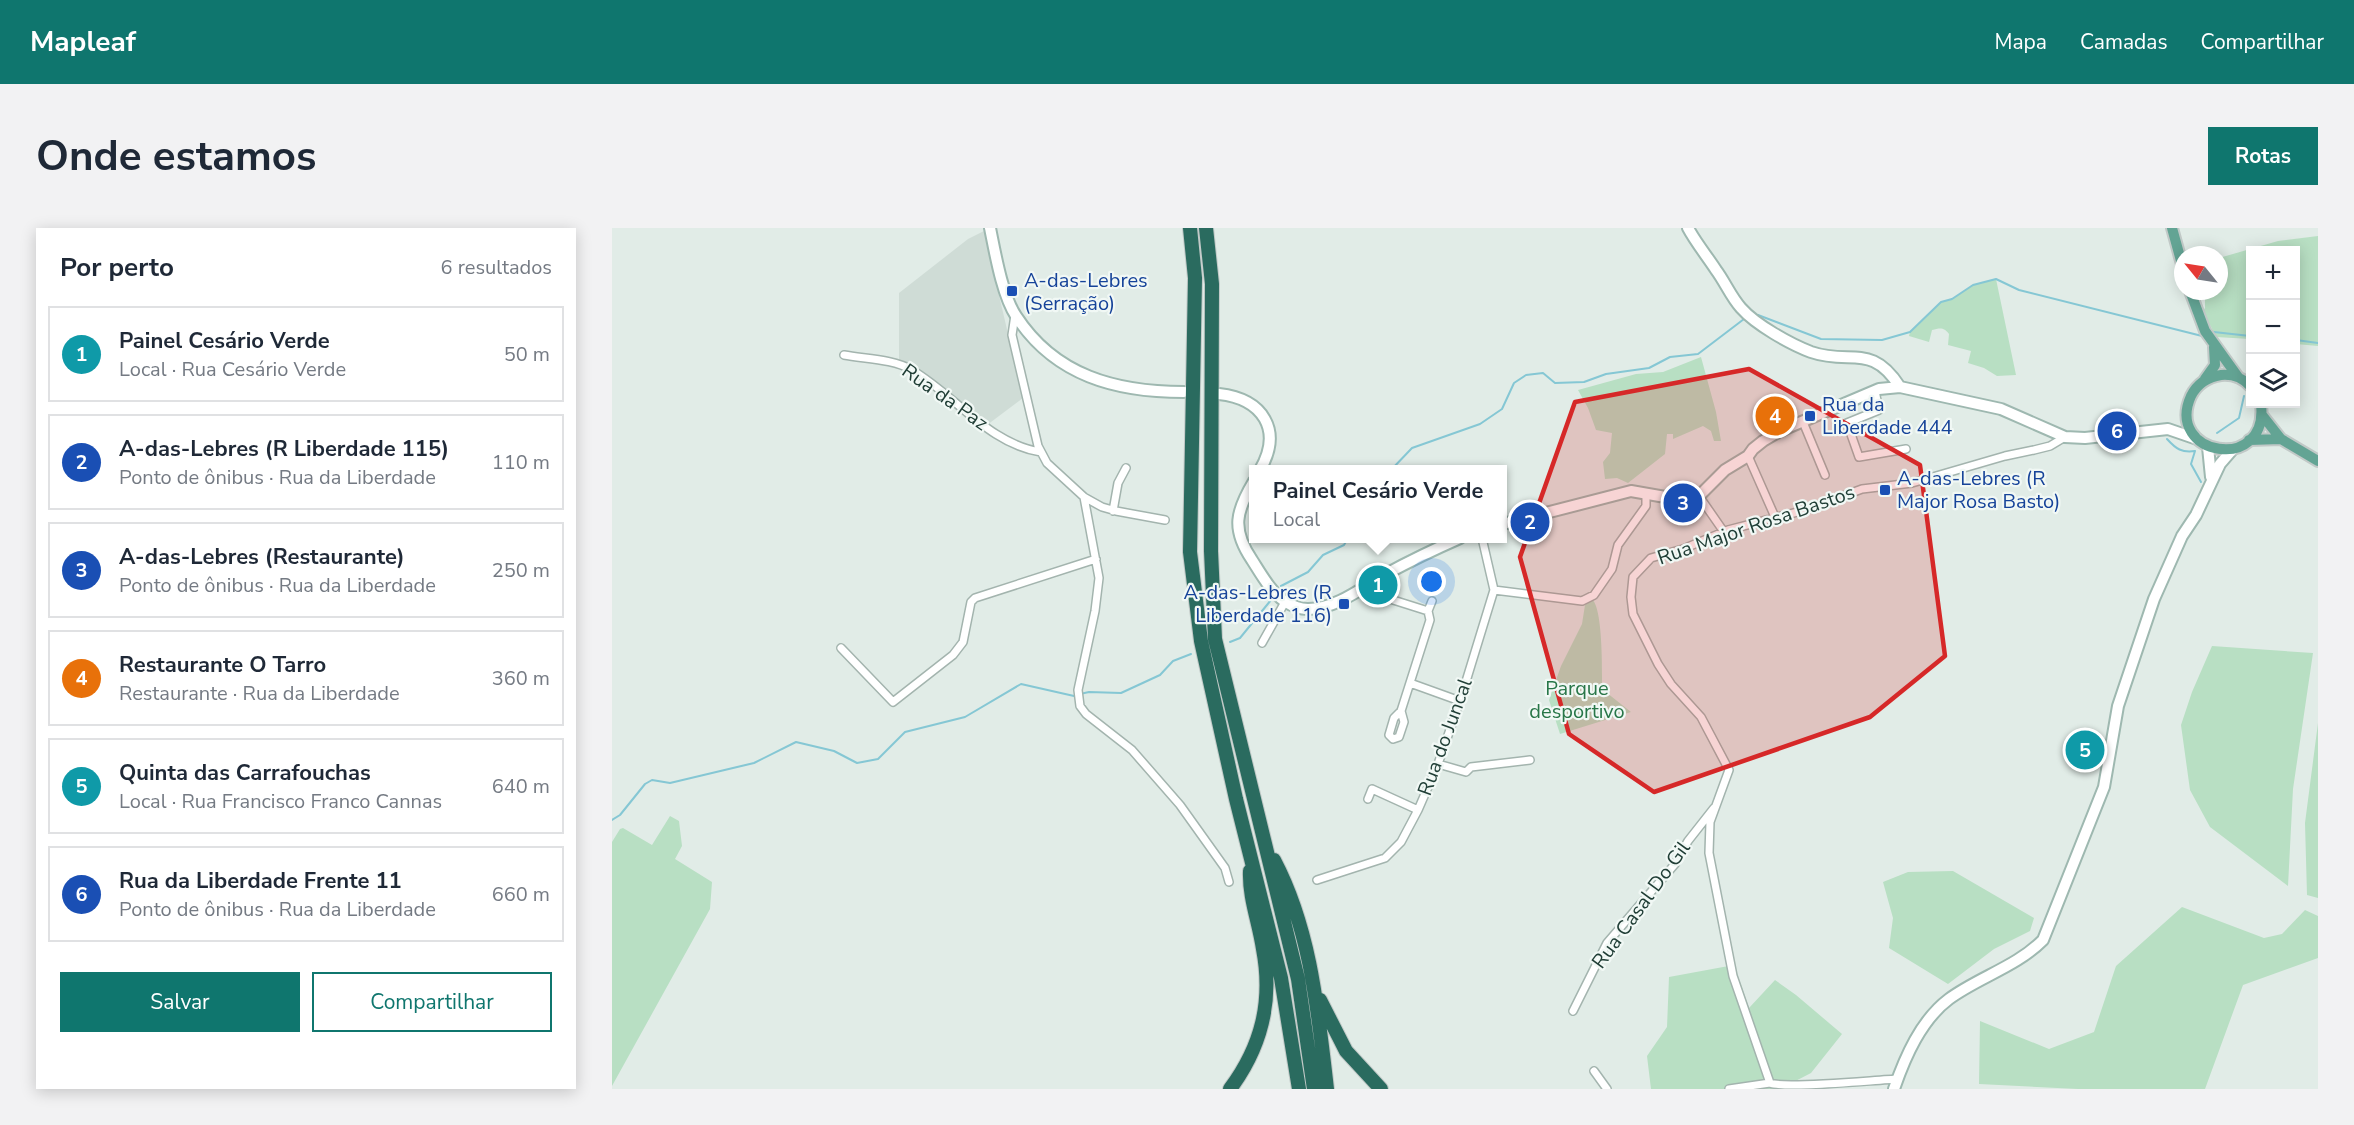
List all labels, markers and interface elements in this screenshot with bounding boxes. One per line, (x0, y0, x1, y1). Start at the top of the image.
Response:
text: Mapleaf (30, 23, 136, 61)
text: Mapa (1995, 28, 2047, 56)
text: Camadas (2080, 28, 2167, 56)
text: Compartilhar (2200, 28, 2324, 56)
button: Rotas (2208, 127, 2318, 185)
text: Onde estamos (36, 128, 317, 185)
north arrow (2174, 246, 2228, 300)
map controls (2246, 246, 2300, 408)
button: + (2246, 246, 2300, 300)
text: Por perto (60, 250, 174, 285)
text: 6 resultados (441, 254, 552, 281)
place label: A-das-Lebres (Serração) (1024, 267, 1148, 317)
marker: A-das-Lebres (Serração) (1005, 284, 1019, 298)
button: − (2246, 300, 2300, 354)
text: Painel Cesário Verde (119, 326, 330, 356)
text: 1 (76, 341, 88, 368)
text: 50 m (504, 341, 550, 368)
button: layers (2246, 354, 2300, 408)
text: Local · Rua Cesário Verde (119, 356, 346, 383)
street label: Rua da Paz (896, 357, 994, 437)
place label: Rua da Liberdade 444 (1822, 391, 1953, 441)
pin: 4 (1756, 394, 1794, 438)
pin: 6 (2098, 408, 2136, 454)
marker: Rua da Liberdade 444 (1803, 409, 1817, 423)
text: A-das-Lebres (R Liberdade 115) (119, 434, 449, 464)
text: 2 (76, 449, 88, 476)
text: 110 m (492, 449, 550, 476)
text: Ponto de ônibus · Rua da Liberdade (119, 464, 436, 491)
popup (1249, 465, 1507, 543)
place label: A-das-Lebres (R Major Rosa Basto) (1897, 465, 2060, 515)
text: Painel Cesário Verde (1273, 476, 1483, 506)
street label: Rua Major Rosa Bastos (1654, 479, 1858, 571)
pin: 3 (1664, 480, 1702, 526)
marker: A-das-Lebres (R Major Rosa Basto) (1878, 483, 1892, 497)
pin: 2 (1510, 500, 1550, 544)
text: Local (1273, 506, 1320, 533)
text: A-das-Lebres (Restaurante) (119, 542, 405, 572)
text: 3 (76, 557, 88, 584)
text: 250 m (492, 557, 550, 584)
pin: 1 (1358, 562, 1398, 608)
your location (1417, 567, 1446, 596)
text: Ponto de ônibus · Rua da Liberdade (119, 572, 436, 599)
place label: A-das-Lebres (R Liberdade 116) (1183, 579, 1332, 629)
marker: A-das-Lebres (R Liberdade 116) (1337, 597, 1351, 611)
text: Restaurante O Tarro (119, 650, 326, 680)
text: 4 (76, 665, 88, 692)
text: 360 m (492, 665, 550, 692)
street label: Rua do Juncal (1411, 675, 1479, 799)
park label: Parque desportivo (1529, 675, 1625, 725)
text: Restaurante · Rua da Liberdade (119, 680, 400, 707)
pin: 5 (2066, 728, 2104, 772)
text: Quinta das Carrafouchas (119, 758, 371, 788)
text: 5 (76, 773, 88, 800)
text: 640 m (492, 773, 550, 800)
text: Local · Rua Francisco Franco Cannas (119, 788, 442, 815)
street label: Rua Casal Do Gil (1586, 836, 1696, 974)
text: Rua da Liberdade Frente 11 (119, 866, 402, 896)
text: 6 (76, 881, 88, 908)
text: 660 m (492, 881, 550, 908)
text: Ponto de ônibus · Rua da Liberdade (119, 896, 436, 923)
button: Salvar (60, 972, 300, 1032)
button: Compartilhar (312, 972, 552, 1032)

